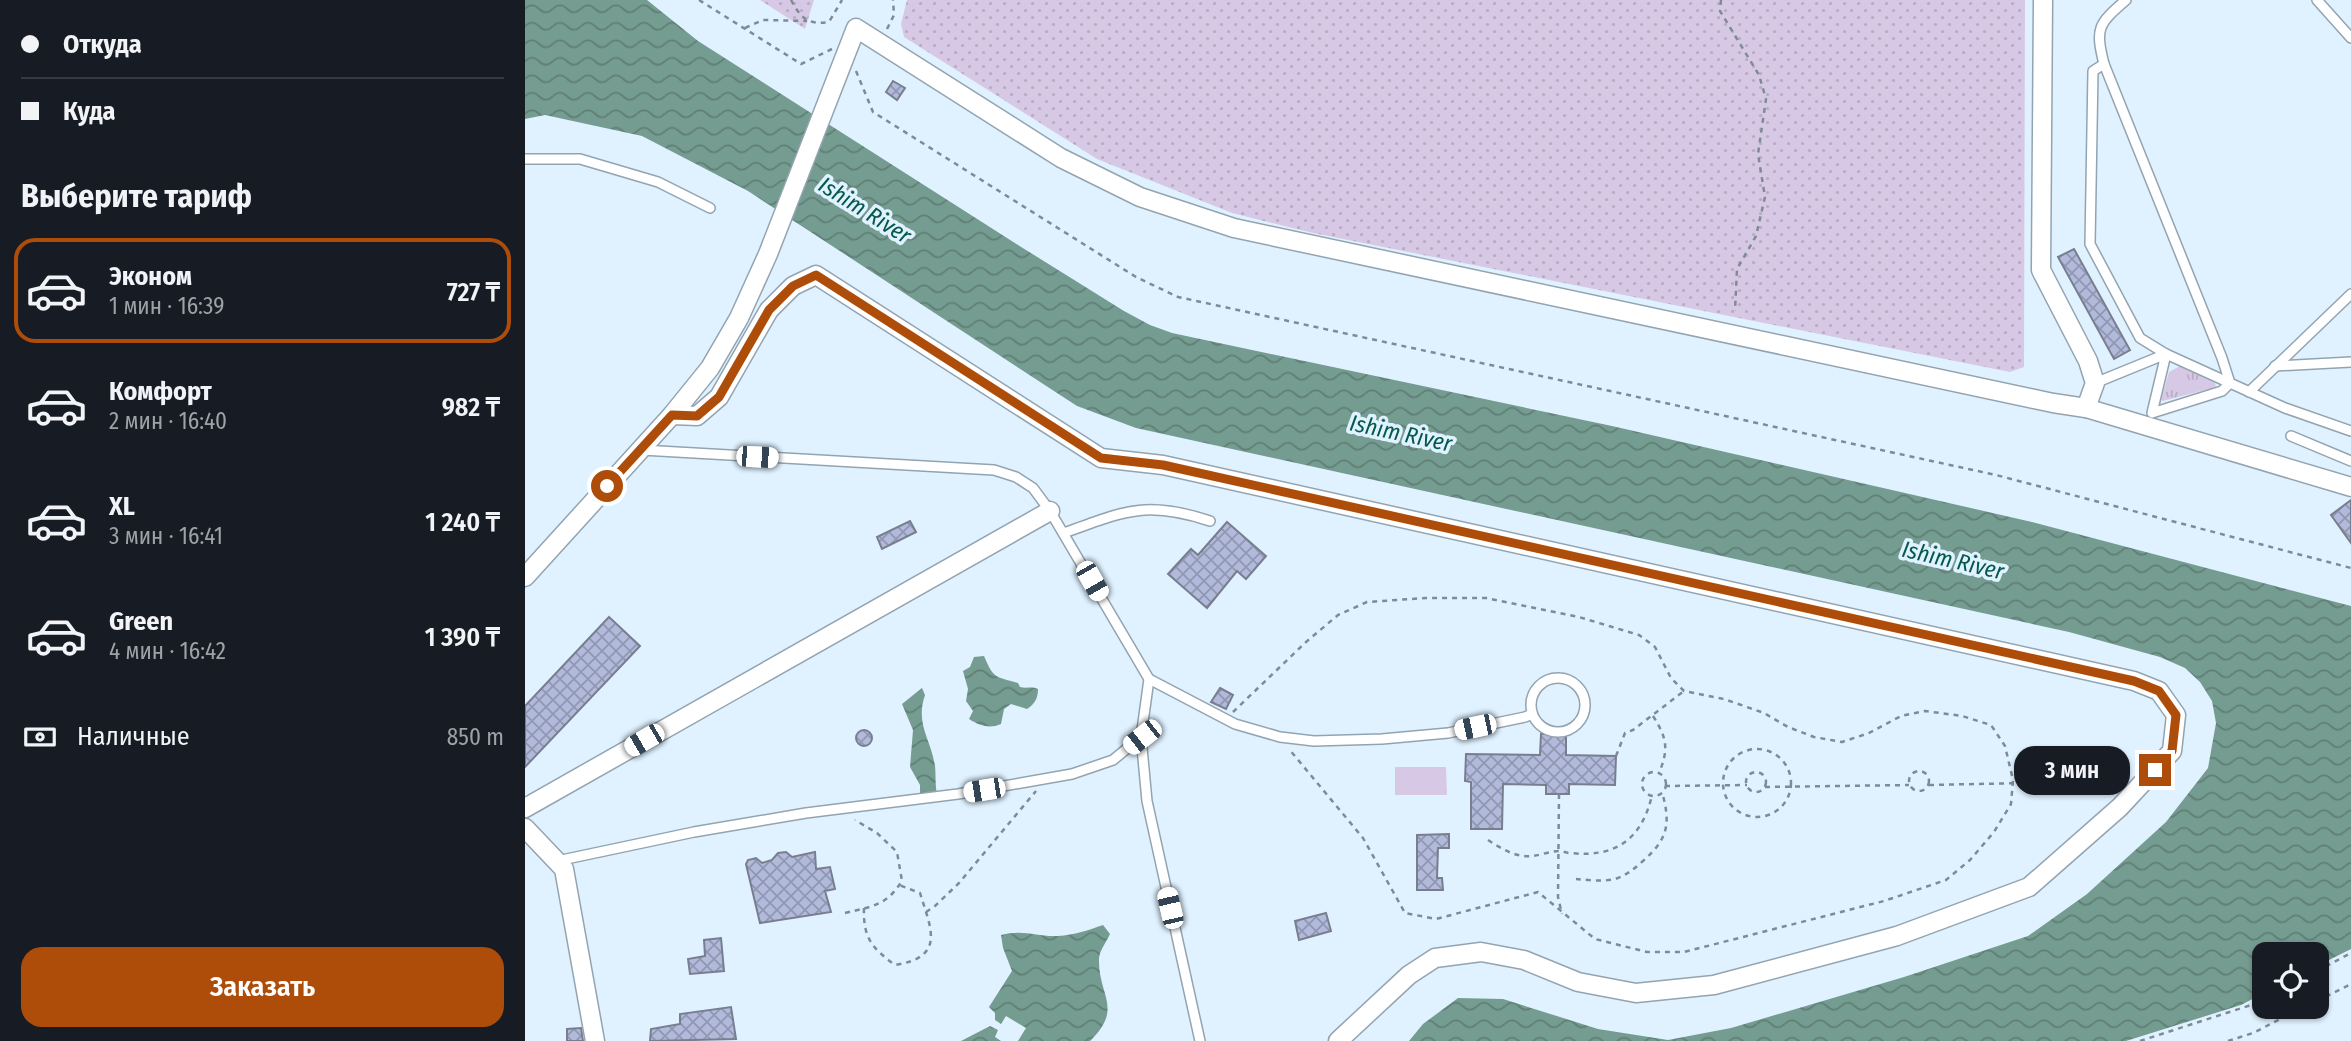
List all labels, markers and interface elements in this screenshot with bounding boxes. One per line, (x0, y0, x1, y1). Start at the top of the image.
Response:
text: Откуда (63, 29, 142, 60)
text: Куда (63, 96, 116, 127)
water label: Ishim River (814, 171, 917, 250)
text: Выберите тариф (21, 177, 252, 215)
icon: car (25, 259, 88, 322)
text: Эконом (109, 261, 192, 292)
text: 727 ₸ (447, 277, 500, 308)
text: 1 мин · 16:39 (109, 292, 224, 320)
icon: car (25, 374, 88, 437)
text: Комфорт (109, 376, 212, 407)
text: 982 ₸ (442, 392, 500, 423)
text: 2 мин · 16:40 (109, 407, 227, 435)
water label: Ishim River (1347, 409, 1456, 458)
car (736, 445, 779, 469)
route start (591, 470, 623, 502)
icon: car (25, 489, 88, 552)
text: XL (109, 491, 135, 522)
text: 1 240 ₸ (425, 507, 500, 538)
text: 3 мин · 16:41 (109, 522, 223, 550)
water label: Ishim River (1899, 535, 2008, 586)
car (1073, 558, 1112, 604)
icon: car (25, 604, 88, 667)
text: Green (109, 606, 173, 637)
text: 1 390 ₸ (425, 622, 500, 653)
text: 4 мин · 16:42 (109, 637, 226, 665)
car (1453, 712, 1498, 742)
car (1119, 716, 1166, 758)
icon: cash (21, 718, 59, 756)
car (621, 720, 668, 760)
text: Наличные (77, 721, 190, 752)
text: 850 m (447, 723, 504, 751)
callout: 3 мин (2015, 746, 2131, 794)
route end (2139, 754, 2171, 786)
text: 3 мин (2045, 756, 2099, 784)
car (962, 776, 1007, 804)
car (1156, 885, 1185, 931)
map controls (2252, 942, 2329, 1019)
button: locate (2252, 942, 2329, 1019)
button: Заказать (21, 947, 504, 1027)

